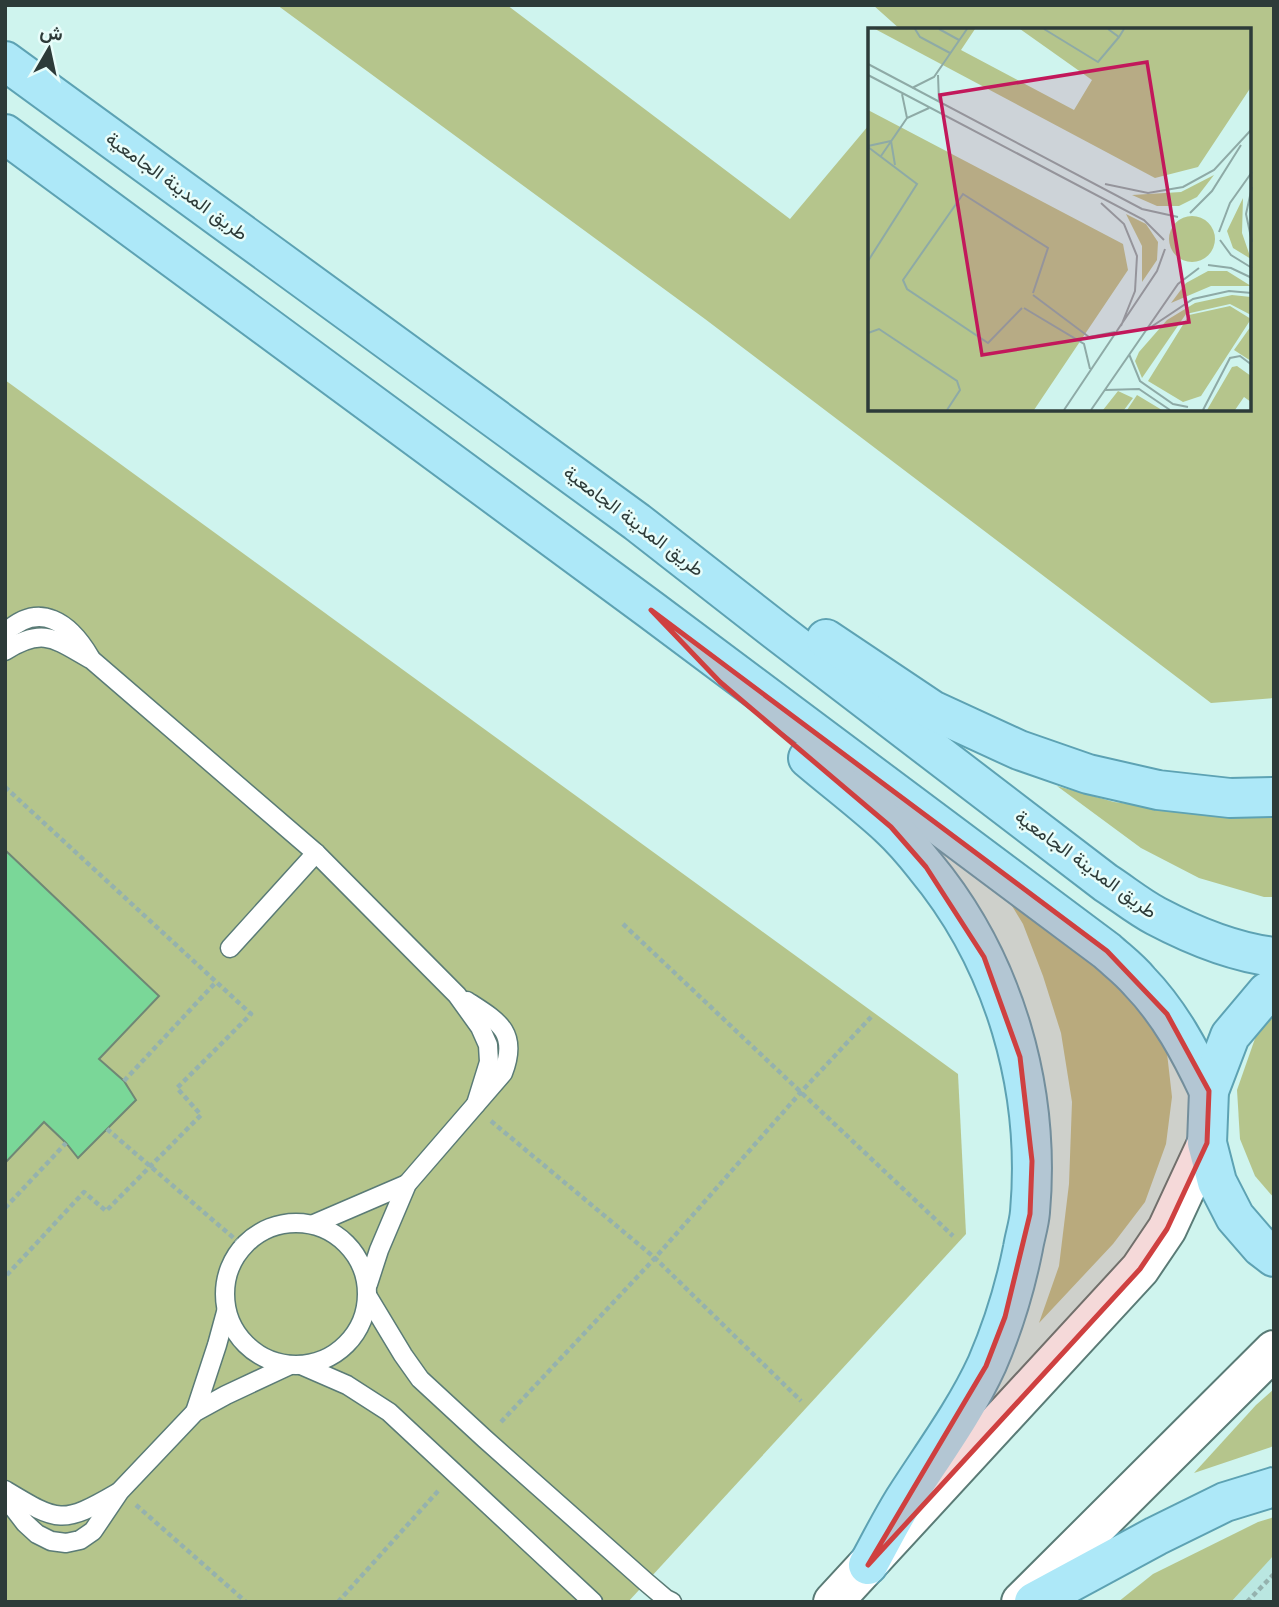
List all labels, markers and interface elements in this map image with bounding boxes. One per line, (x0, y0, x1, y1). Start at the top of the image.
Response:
north arrow (14, 14, 84, 84)
text: ش (39, 20, 65, 46)
inset map (868, 28, 1251, 411)
street label: طريق المدينة الجامعية (102, 127, 252, 245)
street label: طريق المدينة الجامعية (559, 461, 709, 581)
street label: طريق المدينة الجامعية (1011, 805, 1161, 923)

